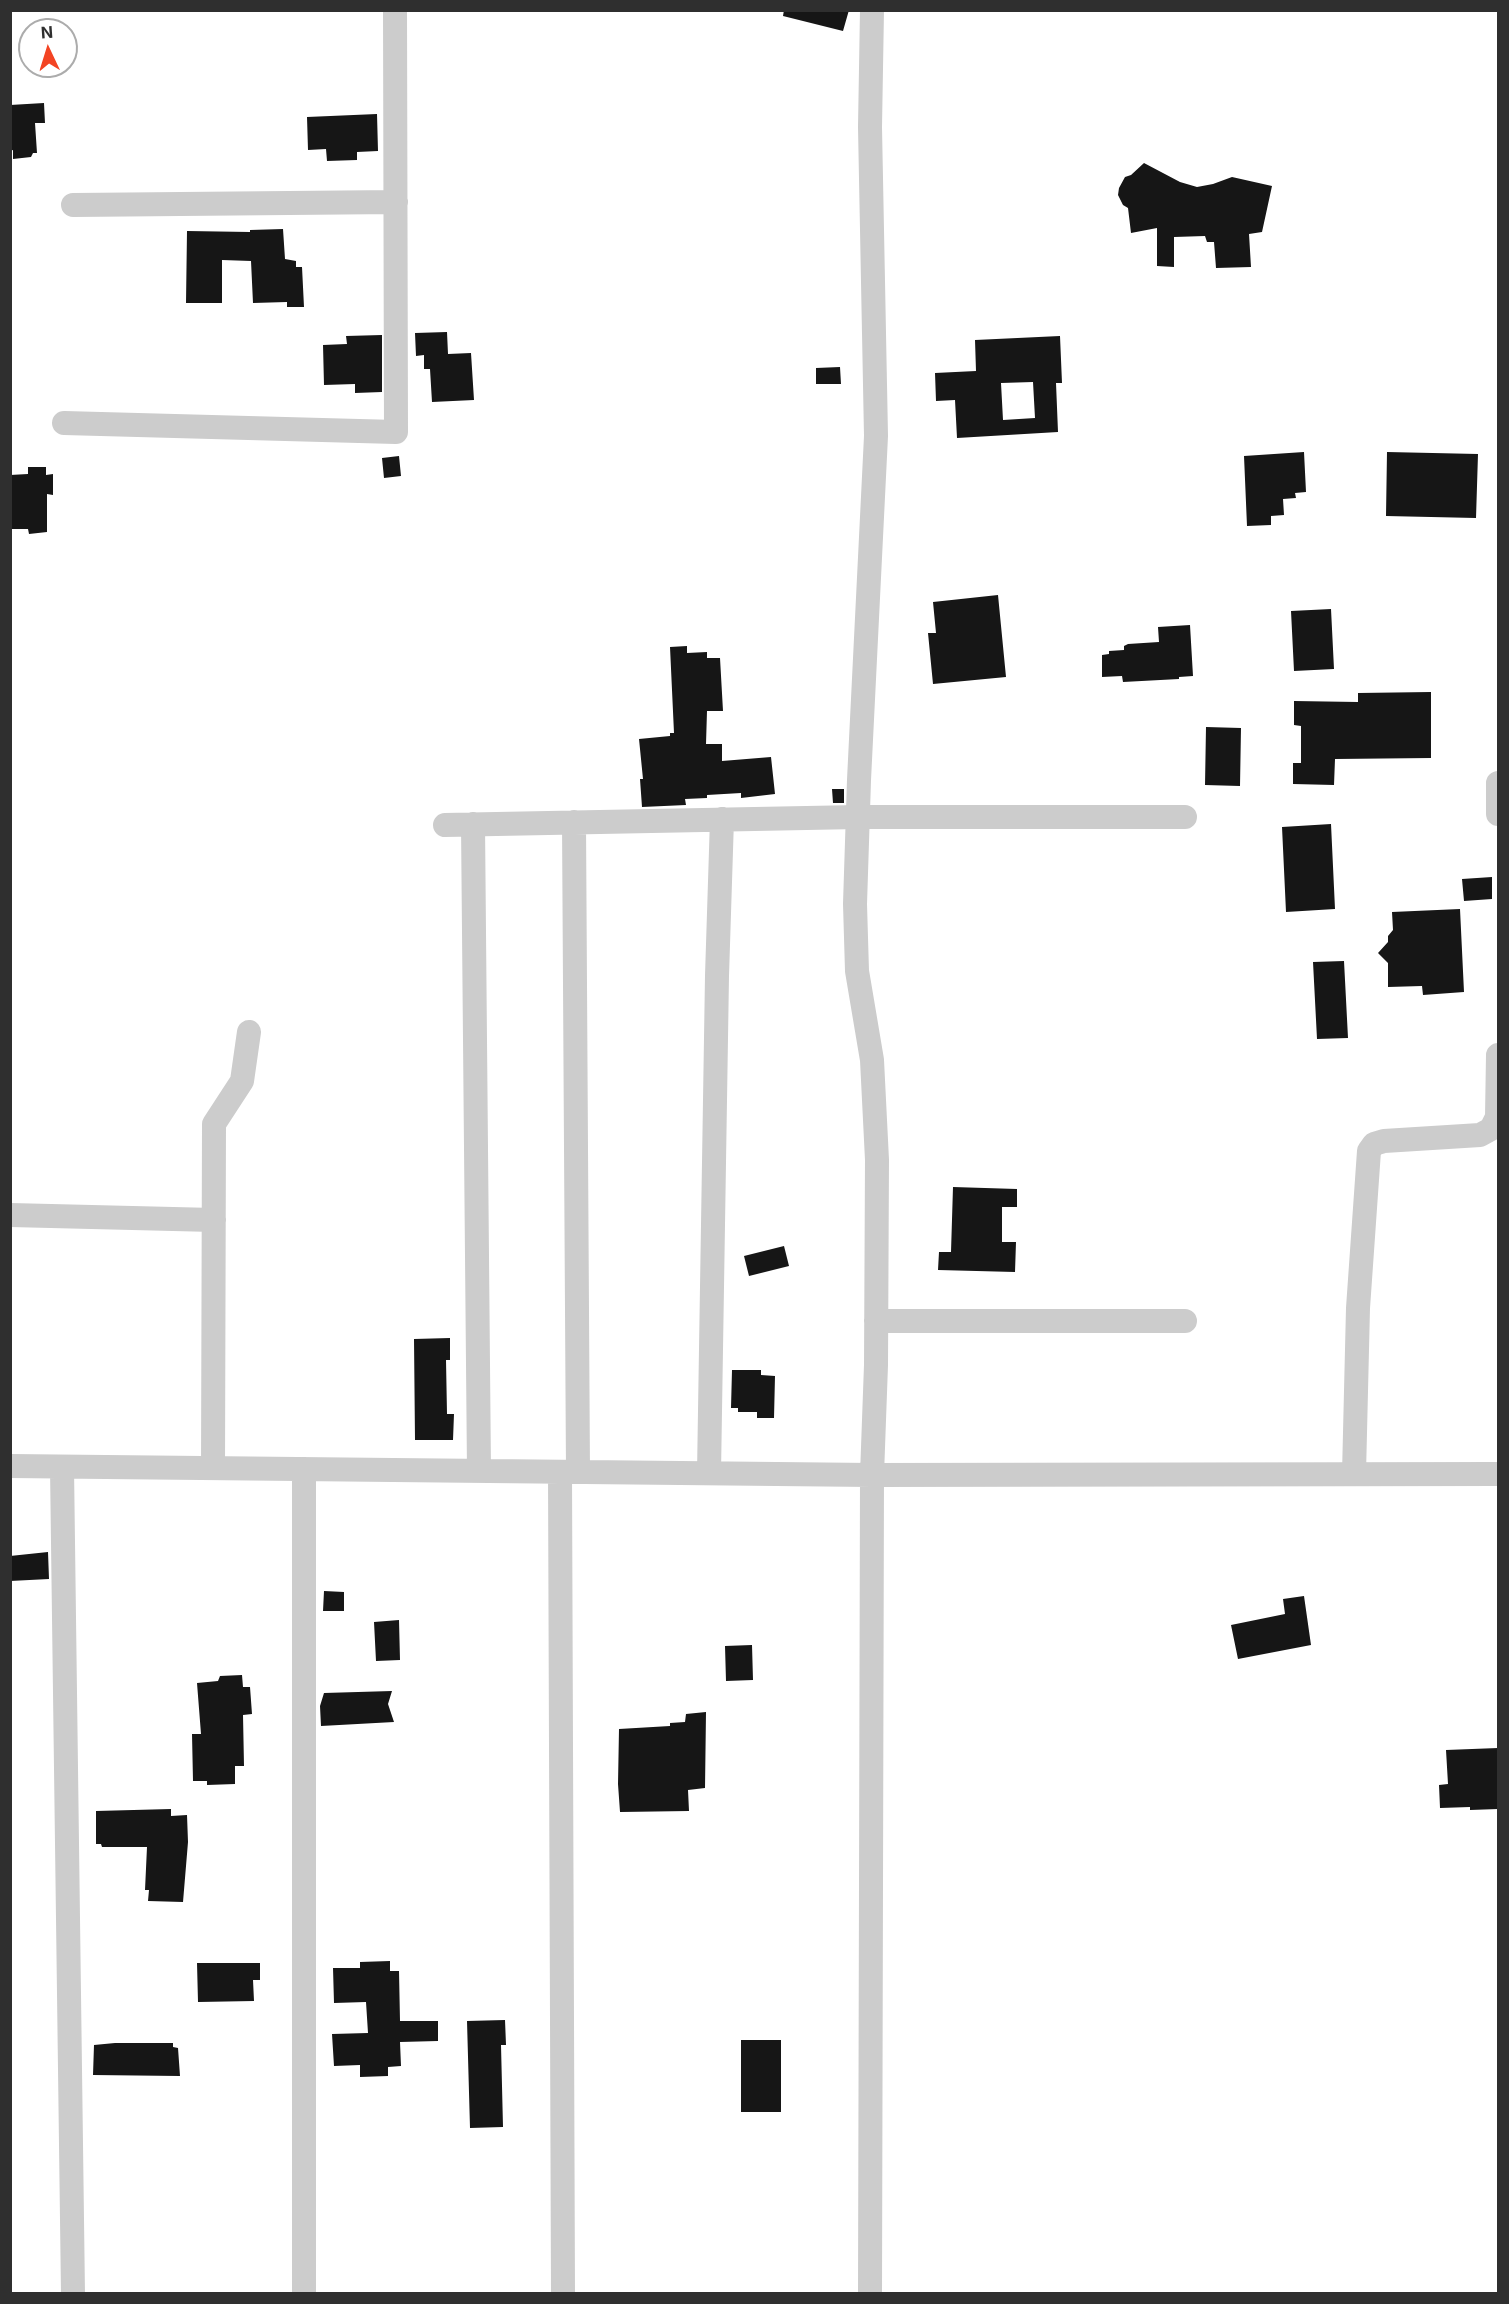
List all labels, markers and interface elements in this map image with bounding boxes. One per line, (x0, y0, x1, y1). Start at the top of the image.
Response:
north arrow (18, 18, 78, 78)
text: N (40, 22, 54, 42)

